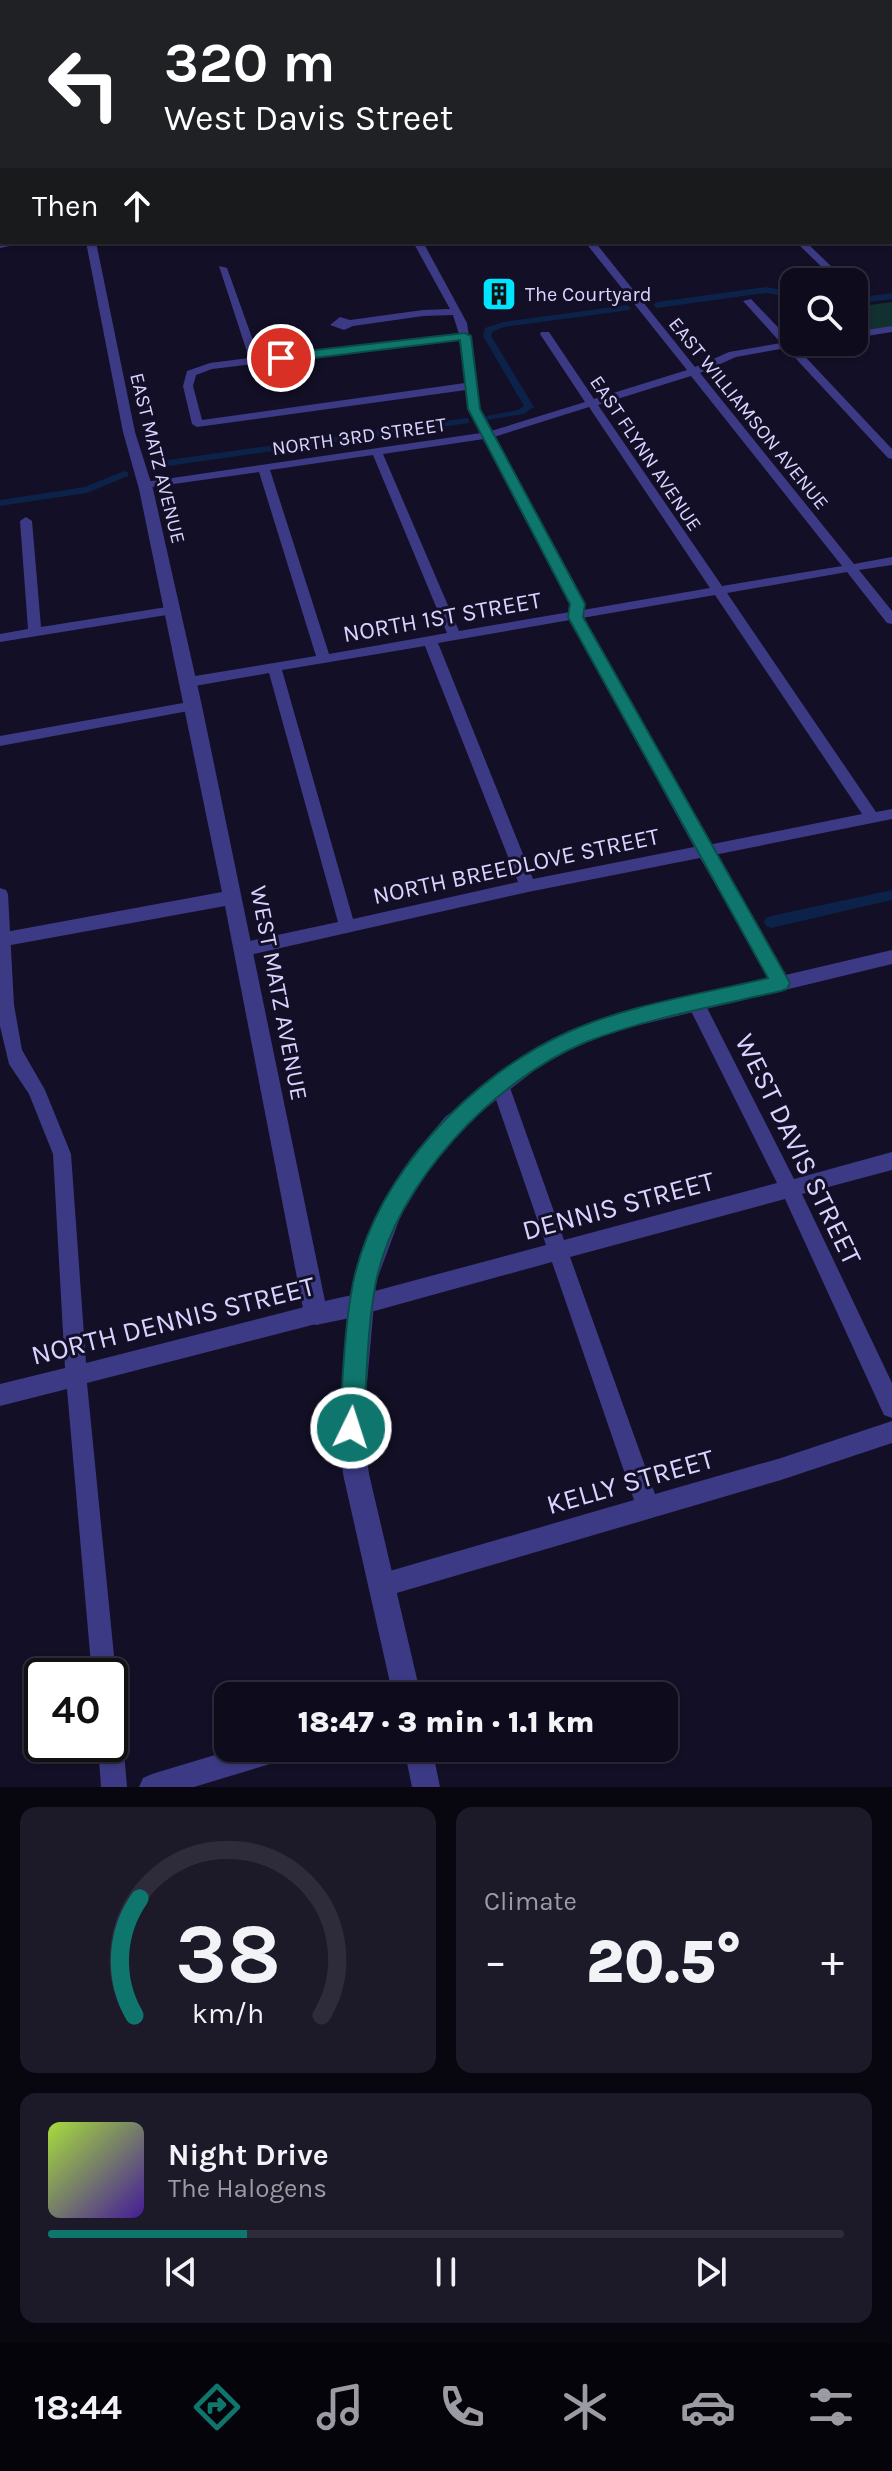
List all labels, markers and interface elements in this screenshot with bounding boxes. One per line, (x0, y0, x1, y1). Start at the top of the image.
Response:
text: 320 m (164, 30, 335, 95)
icon: left (32, 32, 136, 136)
text: West Davis Street (164, 97, 453, 139)
icon: ahead (115, 184, 159, 228)
text: Then (32, 188, 99, 224)
map controls (780, 268, 868, 356)
button: search (780, 268, 868, 356)
building icon: The Courtyard (480, 275, 518, 313)
place label: The Courtyard (525, 283, 652, 306)
street label: EAST WILLIAMSON AVENUE (664, 313, 833, 514)
pin (247, 324, 315, 392)
icon: arrive (259, 336, 303, 380)
street label: EAST MATZ AVENUE (125, 370, 190, 546)
street label: EAST FLYNN AVENUE (585, 371, 706, 535)
street label: NORTH 3RD STREET (270, 413, 448, 460)
street label: NORTH 1ST STREET (341, 586, 543, 648)
street label: NORTH BREEDLOVE STREET (370, 822, 662, 910)
street label: WEST MATZ AVENUE (244, 883, 314, 1103)
street label: WEST DAVIS STREET (728, 1028, 869, 1270)
street label: DENNIS STREET (518, 1164, 718, 1247)
street label: NORTH DENNIS STREET (28, 1269, 318, 1372)
position arrow (309, 1386, 393, 1470)
street label: KELLY STREET (543, 1442, 718, 1521)
speed limit sign: 40 (24, 1658, 128, 1762)
text: 18:47 · 3 min · 1.1 km (298, 1704, 594, 1740)
text: Climate (484, 1886, 577, 1917)
text: 38 (175, 1906, 281, 2003)
text: 20.5° (586, 1927, 742, 1997)
text: − (484, 1936, 507, 1987)
text: + (821, 1936, 844, 1987)
text: km/h (192, 1997, 264, 2030)
text: Night Drive (168, 2137, 329, 2173)
text: The Halogens (168, 2173, 327, 2204)
icon: previous (159, 2250, 203, 2294)
icon: pause (424, 2250, 468, 2294)
icon: next (689, 2250, 733, 2294)
icon: directions (189, 2379, 245, 2435)
icon: music (312, 2379, 368, 2435)
icon: phone (434, 2379, 490, 2435)
icon: climate (557, 2379, 613, 2435)
icon: car (680, 2379, 736, 2435)
icon: filters (803, 2379, 859, 2435)
text: 18:44 (33, 2386, 122, 2428)

